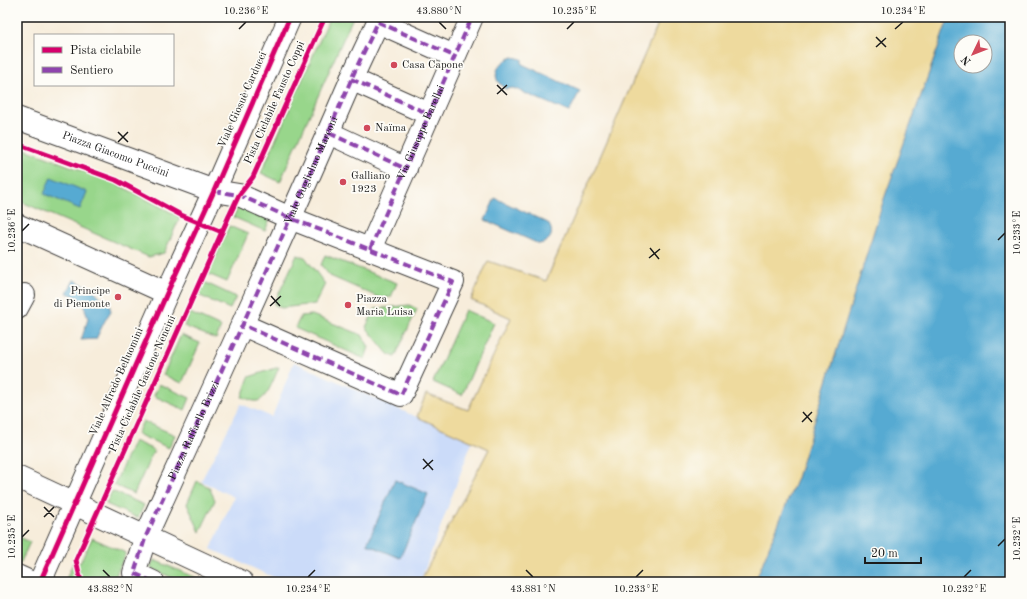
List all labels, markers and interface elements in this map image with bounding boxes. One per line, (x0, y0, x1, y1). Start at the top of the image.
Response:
text: 10.236°E (224, 6, 268, 16)
text: 43.880°N (416, 6, 462, 16)
text: 10.235°E (552, 6, 596, 16)
text: 10.234°E (881, 6, 925, 16)
legend (34, 34, 174, 86)
north arrow (953, 34, 993, 74)
street label: Pista Ciclabile Fausto Coppi (243, 40, 307, 166)
text: Pista ciclabile (70, 45, 142, 57)
street label: Viale Giosuè Carducci (217, 50, 269, 150)
text: N (959, 53, 974, 67)
marker: Casa Capone (389, 60, 399, 70)
place label: Casa Capone (402, 60, 463, 71)
text: Sentiero (70, 65, 113, 77)
street label: Via Giuseppe Barellai (395, 83, 447, 182)
street label: Viale Guglielmo Marconi (283, 115, 340, 226)
marker: Naïma (362, 123, 372, 133)
place label: Naïma (375, 123, 407, 134)
street label: Piazza Giacomo Puccini (61, 130, 170, 179)
place label: Galliano 1923 (351, 171, 390, 195)
marker: Galliano 1923 (338, 177, 348, 187)
text: 10.236°E (7, 209, 17, 253)
text: 10.233°E (1012, 211, 1022, 255)
place label: Principe di Piemonte (54, 286, 110, 310)
marker: Principe di Piemonte (113, 292, 123, 302)
place label: Piazza Maria Luisa (356, 294, 414, 318)
marker: Piazza Maria Luisa (343, 300, 353, 310)
street label: Pista Ciclabile Gastone Nencini (108, 314, 178, 454)
street label: Viale Alfredo Belluomini (88, 326, 146, 438)
street label: Piazza Raffaello Brizzi (167, 379, 222, 482)
text: 10.235°E (7, 515, 17, 559)
text: 10.232°E (1012, 517, 1022, 561)
scale bar (865, 539, 921, 565)
text: 20 m (871, 548, 898, 560)
text: 43.882°N (87, 584, 133, 594)
text: 10.234°E (286, 584, 330, 594)
text: 43.881°N (510, 584, 556, 594)
text: 10.233°E (614, 584, 658, 594)
text: 10.232°E (942, 584, 986, 594)

